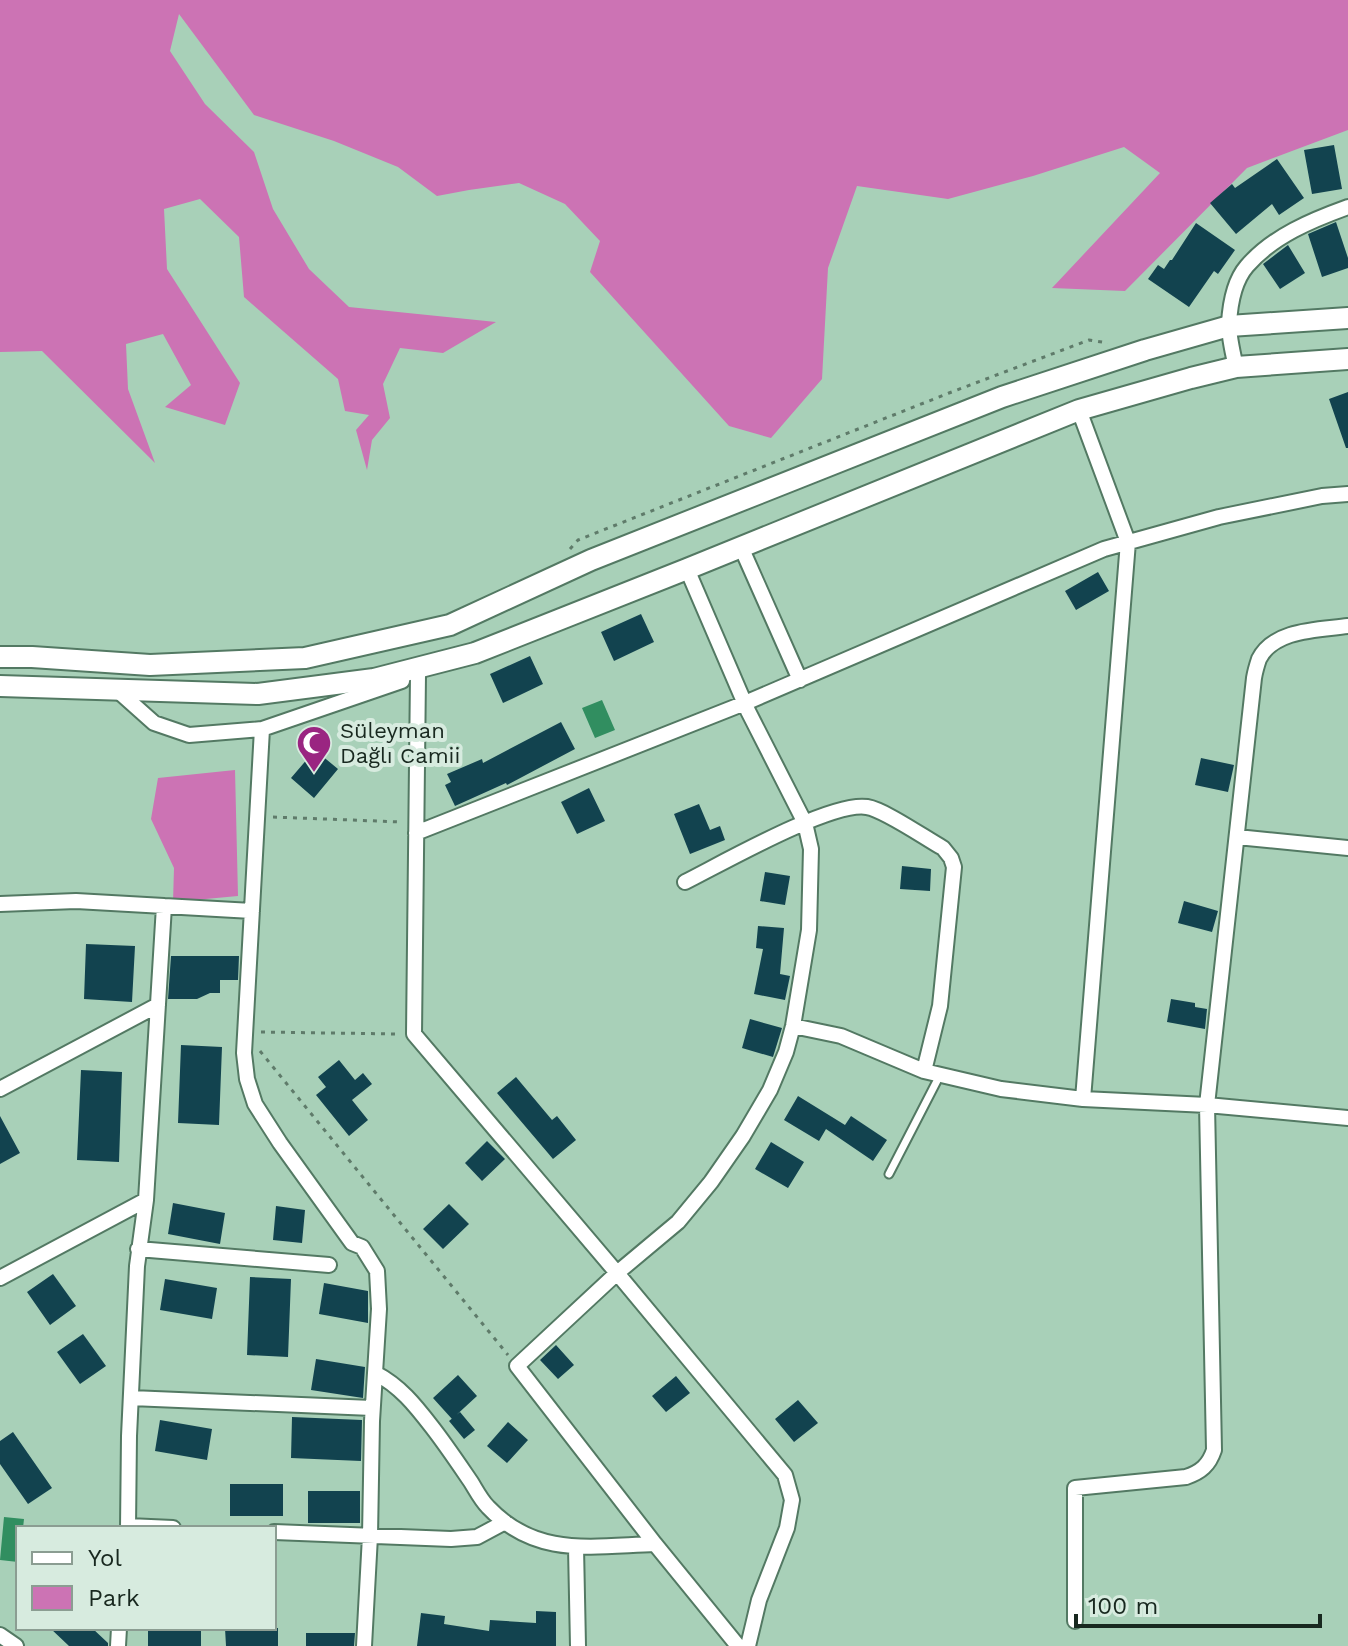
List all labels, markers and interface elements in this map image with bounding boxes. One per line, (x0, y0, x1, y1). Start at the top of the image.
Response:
place label: Süleyman Dağlı Camii (340, 718, 460, 768)
mosque icon: Süleyman Dağlı Camii (295, 724, 333, 774)
legend (16, 1526, 276, 1630)
text: Yol (88, 1544, 122, 1572)
scale bar (1076, 1578, 1320, 1628)
text: Park (88, 1584, 140, 1612)
text: 100 m (1088, 1592, 1158, 1620)

